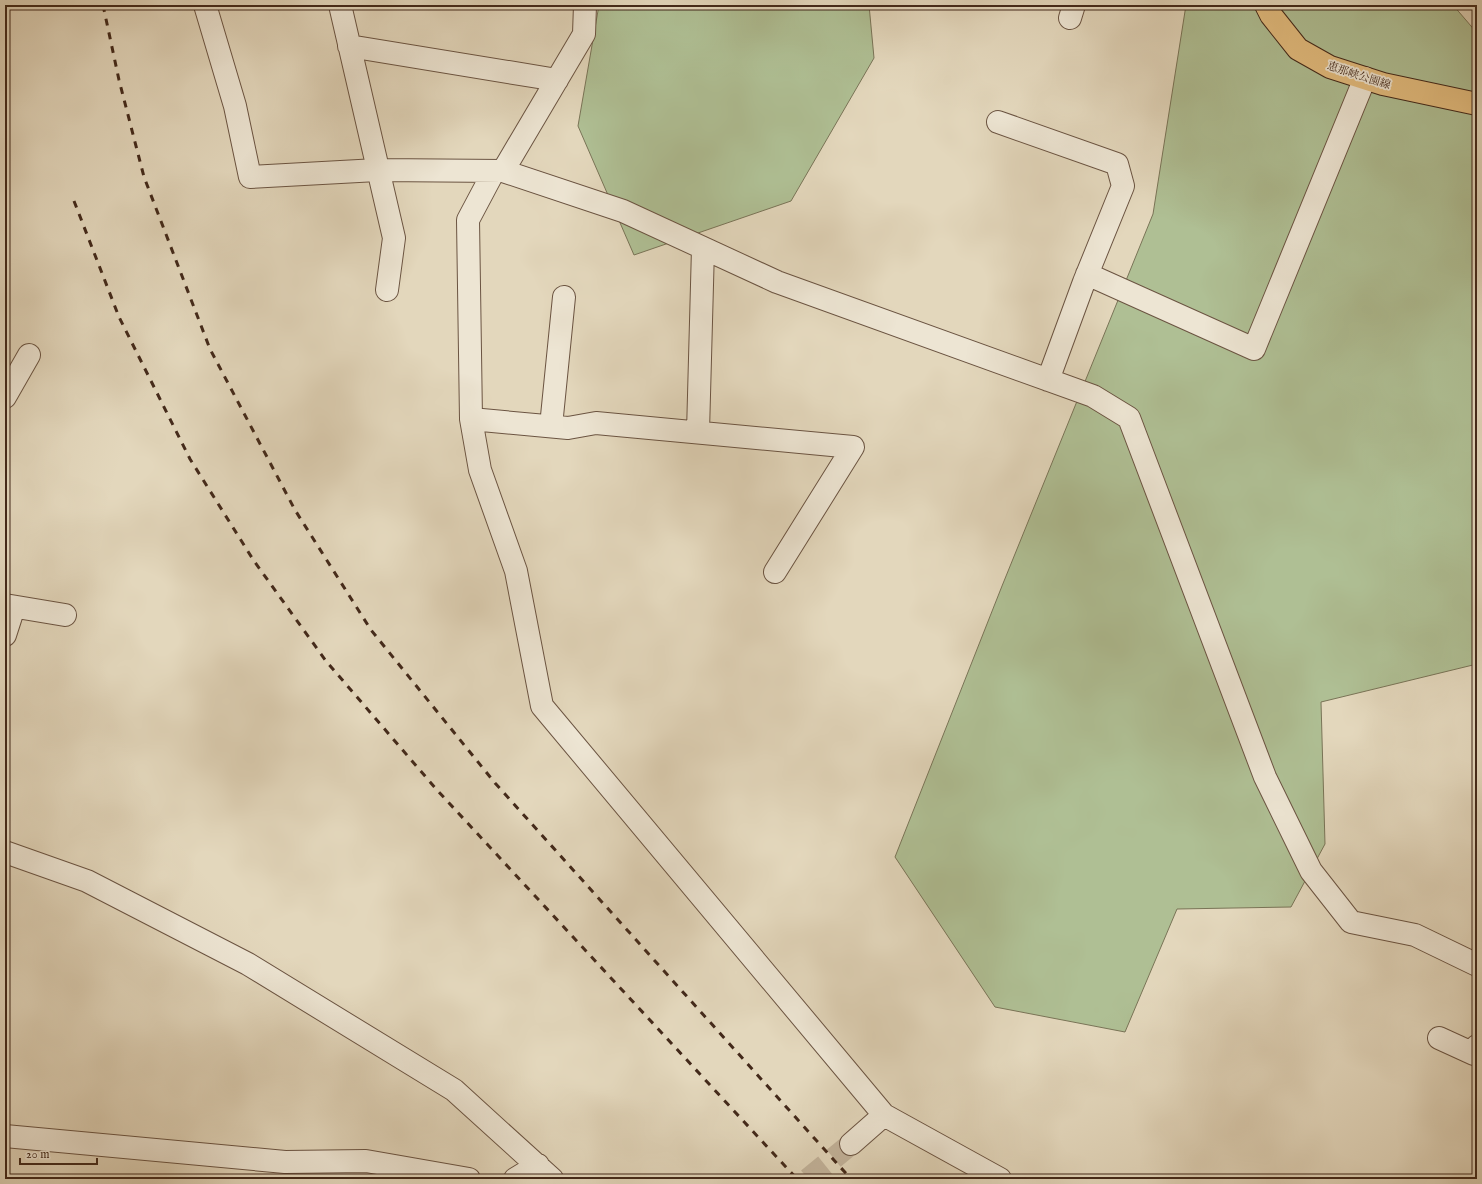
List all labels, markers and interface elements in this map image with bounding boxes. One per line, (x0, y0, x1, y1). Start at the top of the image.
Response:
street label: 恵那峡公園線 (1325, 59, 1392, 93)
scale bar (20, 1140, 97, 1166)
text: 20 m (26, 1147, 49, 1162)

